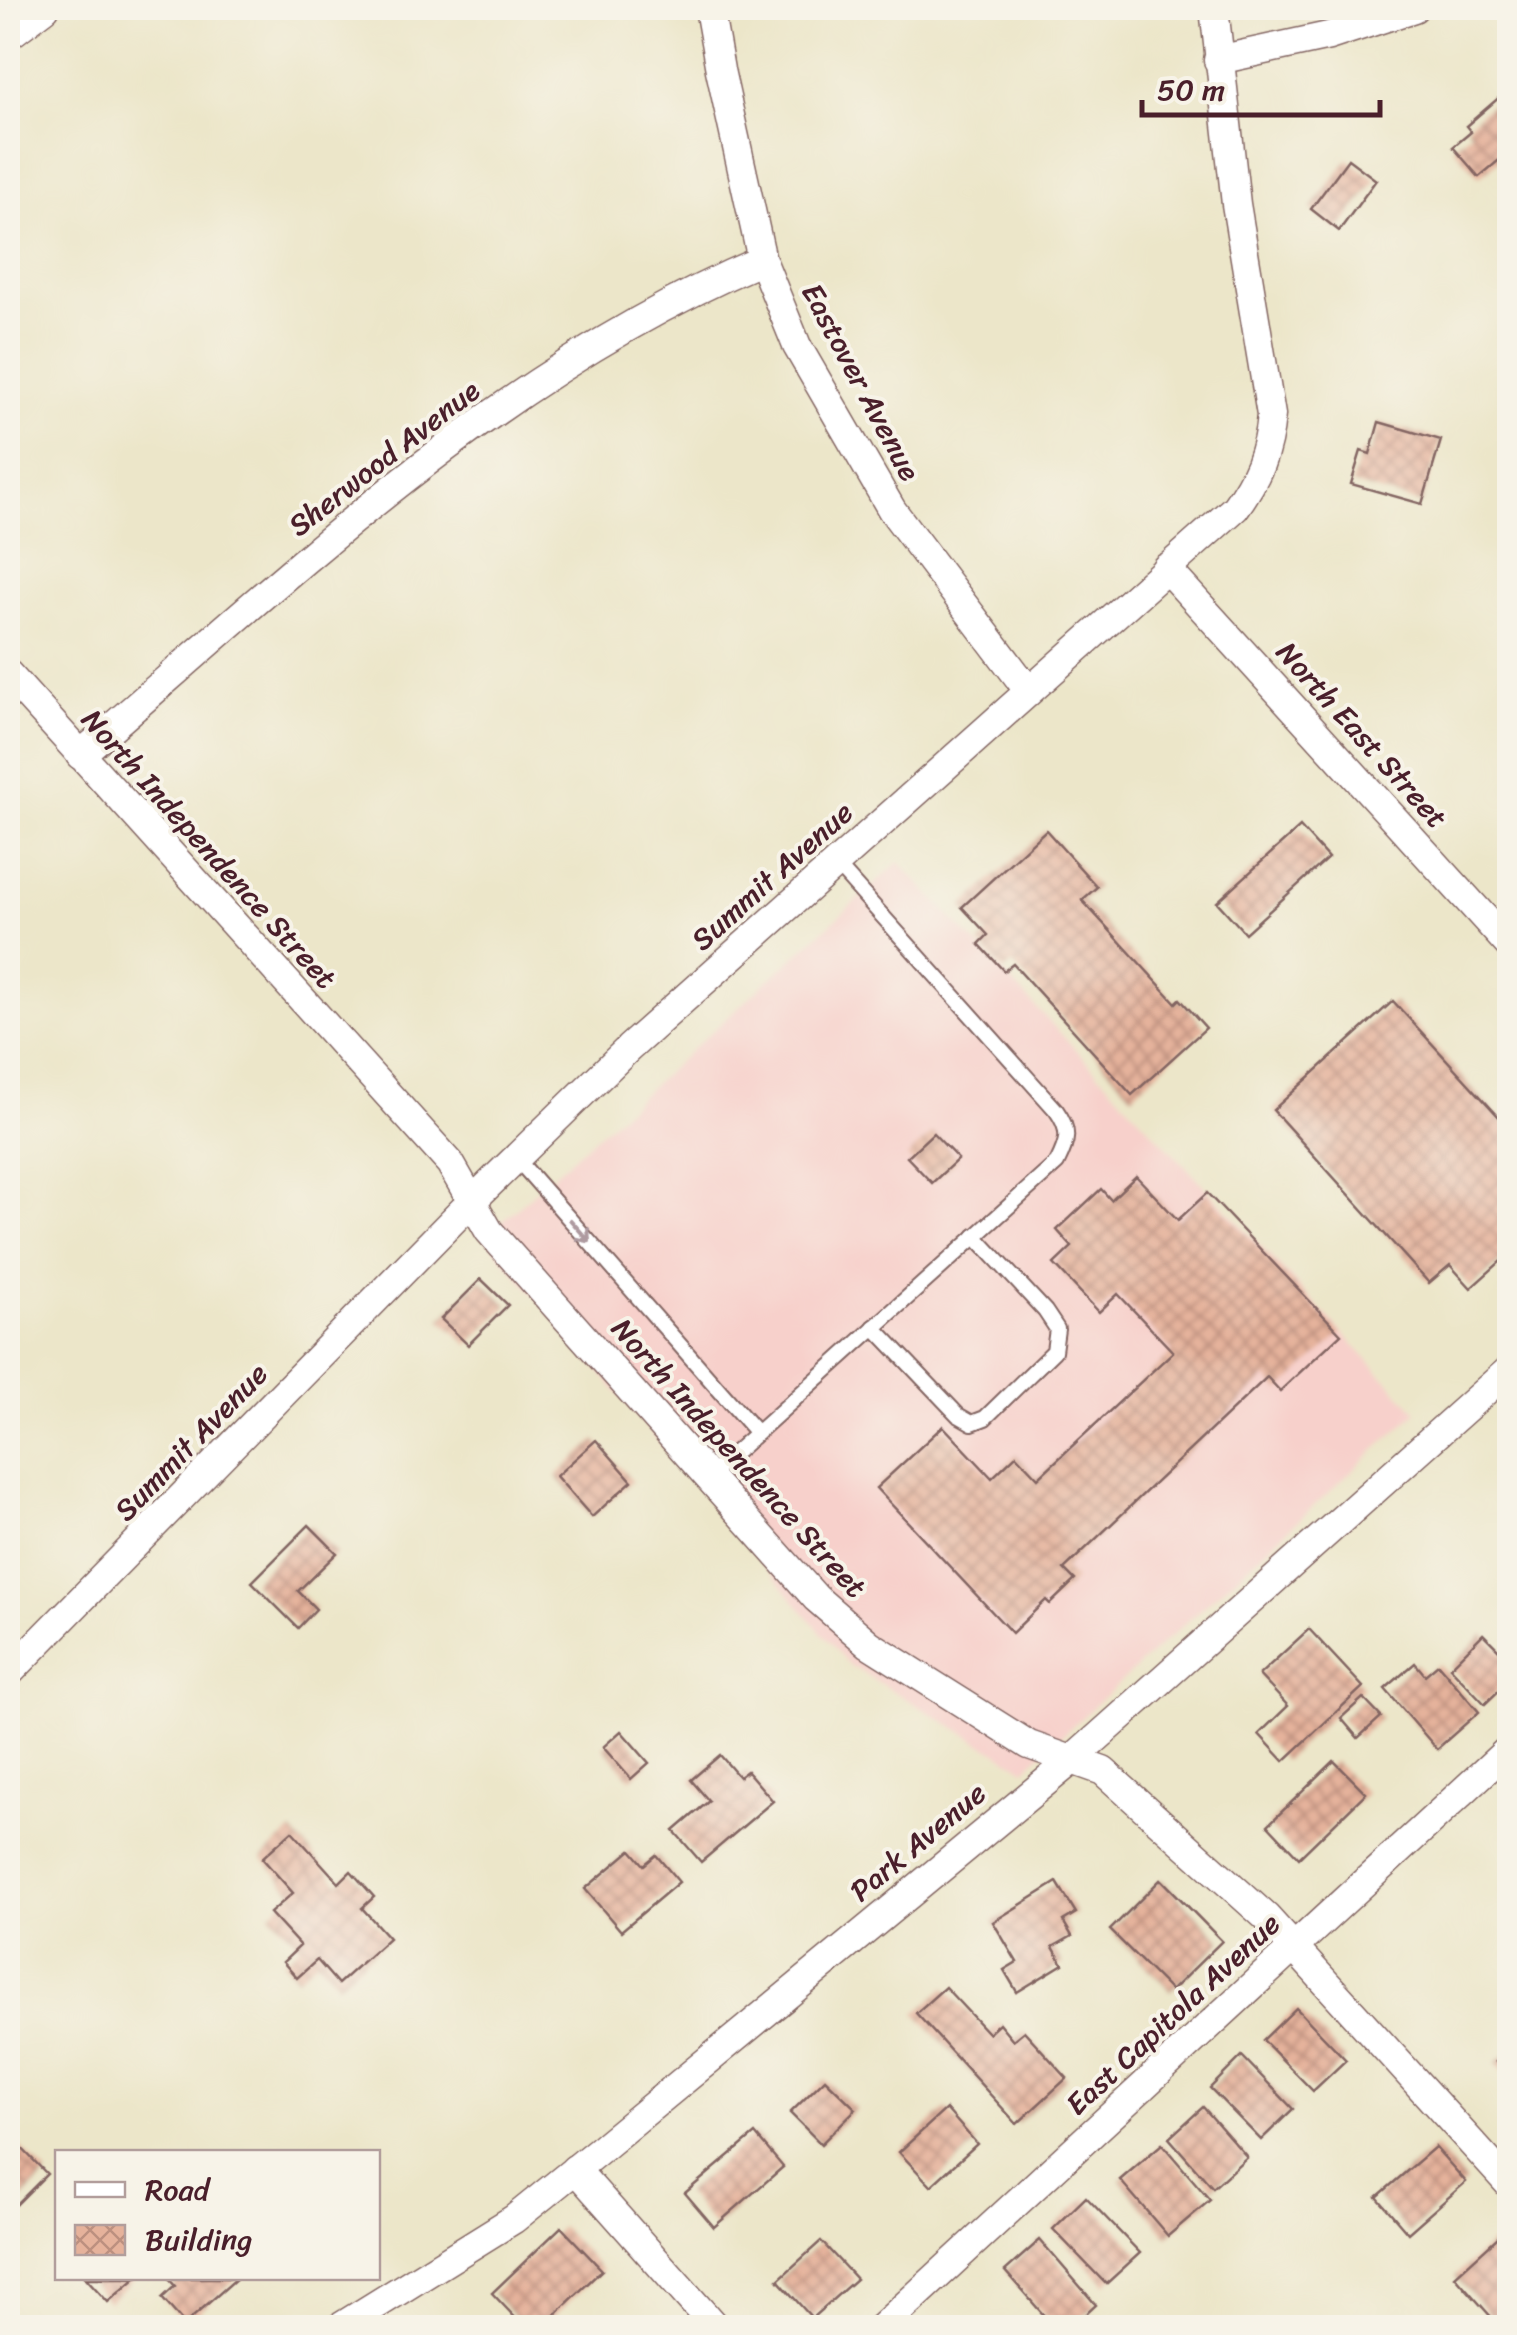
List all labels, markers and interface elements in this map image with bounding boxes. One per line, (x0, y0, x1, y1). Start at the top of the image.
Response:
scale bar (1142, 55, 1380, 117)
text: 50 m (1157, 63, 1225, 117)
street label: Eastover Avenue (786, 273, 936, 491)
street label: Sherwood Avenue (276, 365, 492, 551)
street label: North East Street (1262, 628, 1462, 842)
street label: North Independence Street (67, 696, 351, 1002)
street label: Summit Avenue (678, 787, 866, 965)
one-way arrow (569, 1218, 592, 1243)
street label: North Independence Street (597, 1305, 881, 1611)
street label: Summit Avenue (100, 1350, 282, 1534)
street label: Park Avenue (837, 1768, 999, 1916)
street label: East Capitola Avenue (1052, 1899, 1294, 2129)
legend (55, 2150, 380, 2280)
text: Road (145, 2163, 212, 2217)
text: Building (145, 2213, 252, 2267)

